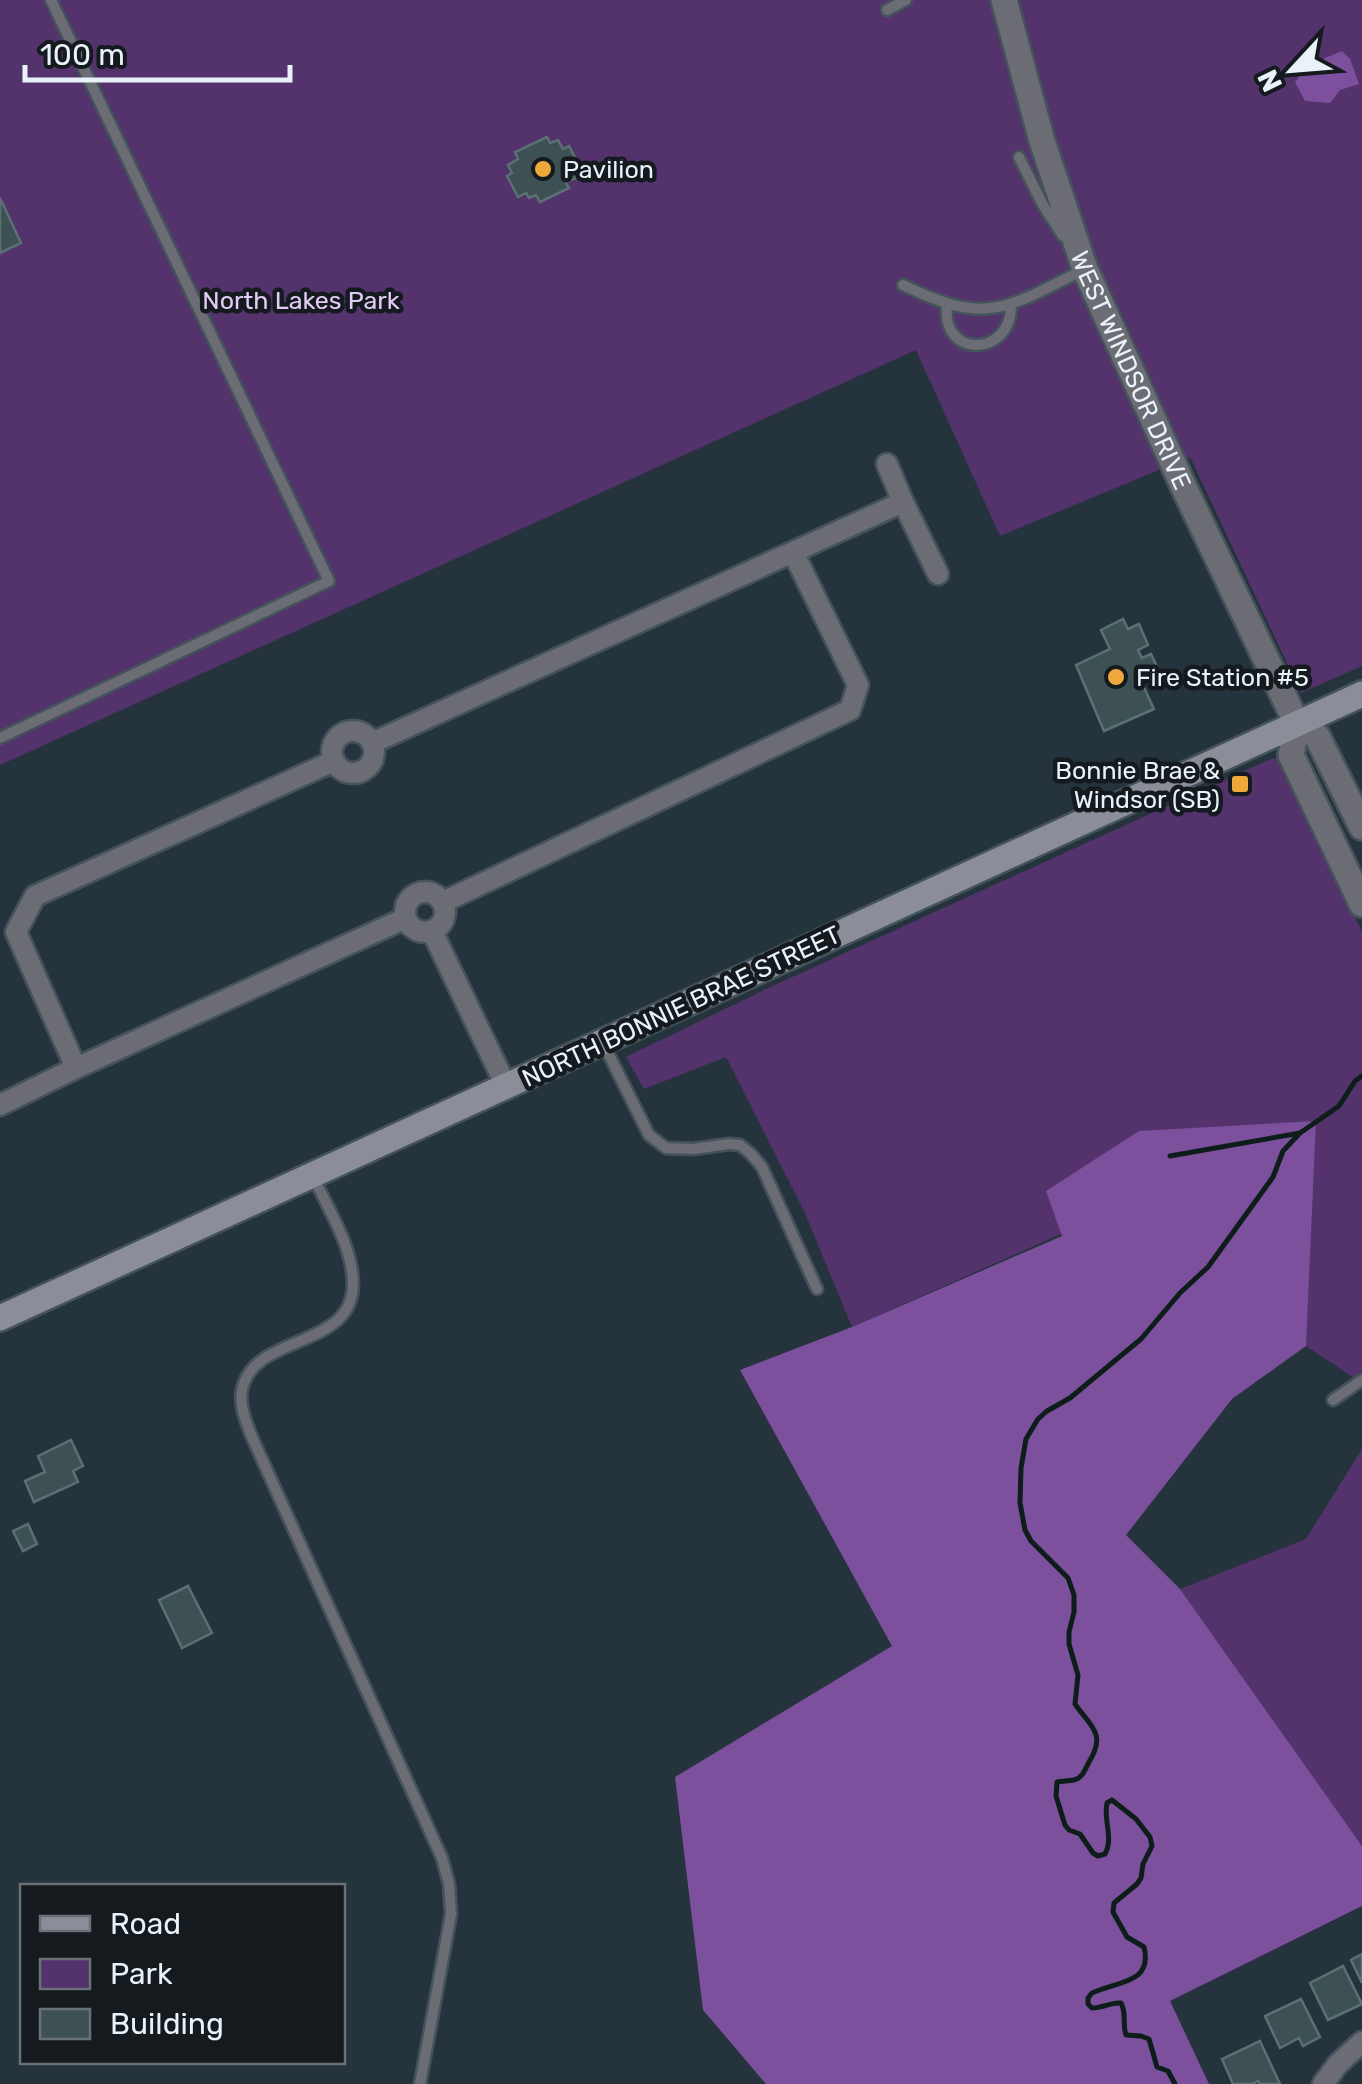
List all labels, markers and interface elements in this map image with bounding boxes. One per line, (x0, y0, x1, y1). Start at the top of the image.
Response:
scale bar (25, 20, 290, 82)
north arrow (1242, 20, 1342, 120)
text: 100 m (40, 37, 125, 73)
text: N (1251, 64, 1289, 97)
place label: Pavilion (563, 155, 654, 184)
marker: Pavilion (532, 158, 554, 180)
street label: WEST WINDSOR DRIVE (1065, 247, 1197, 494)
park label: North Lakes Park (202, 286, 400, 315)
place label: Fire Station #5 (1136, 663, 1309, 692)
marker: Fire Station #5 (1105, 666, 1127, 688)
place label: Bonnie Brae & Windsor (SB) (1055, 756, 1220, 814)
marker: Bonnie Brae & Windsor (SB) (1229, 773, 1251, 795)
street label: NORTH BONNIE BRAE STREET (518, 920, 845, 1093)
legend (20, 1884, 345, 2064)
text: Road (110, 1906, 181, 1942)
text: Park (110, 1956, 173, 1992)
text: Building (110, 2006, 224, 2042)

